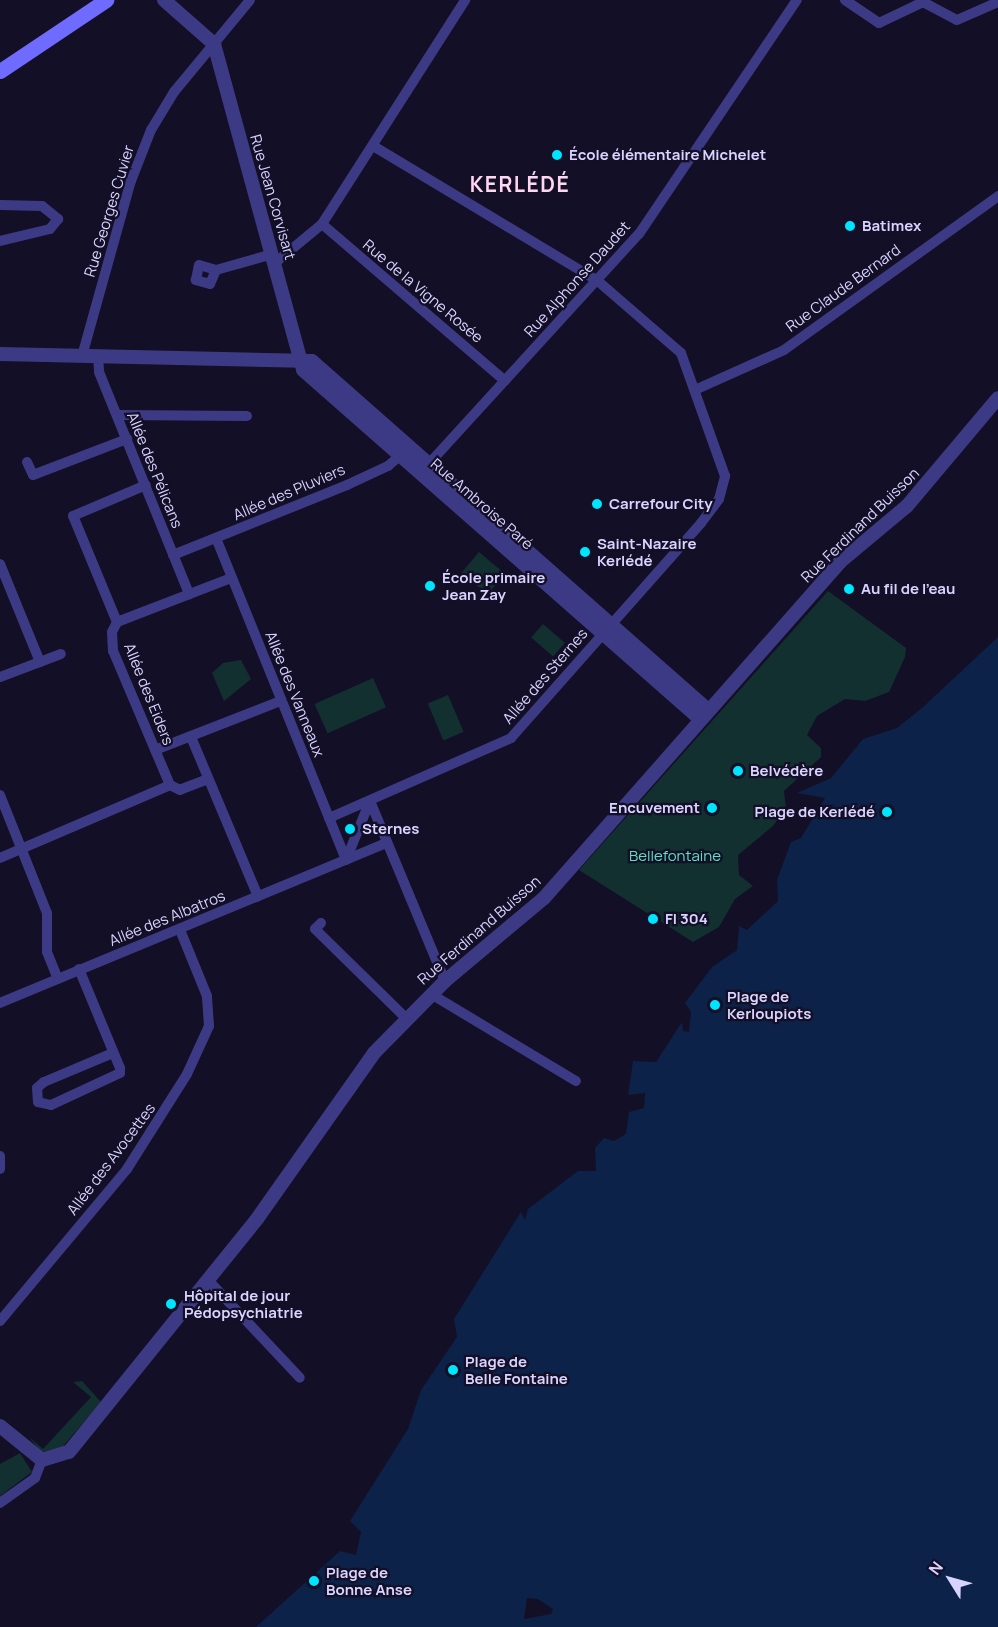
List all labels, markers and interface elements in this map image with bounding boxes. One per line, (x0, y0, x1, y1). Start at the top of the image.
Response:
street label: Rue Jean Corvisart (246, 132, 300, 262)
street label: Rue Georges Cuvier (80, 143, 138, 279)
place label: École élémentaire Michelet (569, 146, 766, 164)
marker: École élémentaire Michelet (550, 148, 564, 162)
district label: KERLÉDÉ (470, 171, 570, 197)
street label: Rue Alphonse Daudet (520, 217, 634, 341)
place label: Batimex (862, 217, 921, 235)
marker: Batimex (843, 219, 857, 233)
street label: Rue de la Vigne Rosée (359, 236, 487, 346)
street label: Rue Claude Bernard (782, 240, 904, 336)
street label: Allée des Pélicans (123, 409, 187, 531)
street label: Rue Ambroise Paré (427, 455, 537, 553)
street label: Allée des Pluviers (230, 460, 348, 524)
street label: Rue Ferdinand Buisson (797, 464, 923, 586)
place label: Carrefour City (609, 495, 713, 513)
marker: Carrefour City (590, 497, 604, 511)
place label: Saint-Nazaire Kerlédé (597, 534, 697, 569)
marker: Saint-Nazaire Kerlédé (578, 545, 592, 559)
place label: École primaire Jean Zay (442, 568, 545, 603)
marker: École primaire Jean Zay (423, 579, 437, 593)
place label: Au fil de l'eau (861, 580, 955, 598)
marker: Au fil de l'eau (842, 582, 856, 596)
street label: Allée des Sternes (499, 625, 591, 727)
street label: Allée des Vanneaux (262, 629, 328, 759)
street label: Allée des Eiders (120, 640, 178, 748)
place label: Belvédère (750, 762, 823, 780)
marker: Belvédère (731, 764, 745, 778)
place label: Encuvement (609, 799, 700, 817)
marker: Encuvement (705, 801, 719, 815)
place label: Plage de Kerlédé (754, 803, 875, 821)
marker: Plage de Kerlédé (880, 805, 894, 819)
place label: Sternes (362, 820, 419, 838)
marker: Sternes (343, 822, 357, 836)
park label: Bellefontaine (629, 847, 721, 865)
street label: Rue Ferdinand Buisson (414, 872, 544, 988)
street label: Allée des Albatros (106, 886, 228, 950)
place label: Fl 304 (665, 910, 708, 928)
marker: Fl 304 (646, 912, 660, 926)
place label: Plage de Kerloupiots (727, 987, 811, 1022)
marker: Plage de Kerloupiots (708, 998, 722, 1012)
street label: Allée des Avocettes (63, 1100, 159, 1218)
place label: Hôpital de jour Pédopsychiatrie (184, 1286, 303, 1321)
marker: Hôpital de jour Pédopsychiatrie (162, 1295, 180, 1313)
place label: Plage de Belle Fontaine (465, 1352, 568, 1387)
marker: Plage de Belle Fontaine (446, 1363, 460, 1377)
north arrow (920, 1549, 980, 1609)
text: N (923, 1557, 948, 1579)
place label: Plage de Bonne Anse (326, 1563, 412, 1598)
marker: Plage de Bonne Anse (307, 1574, 321, 1588)

